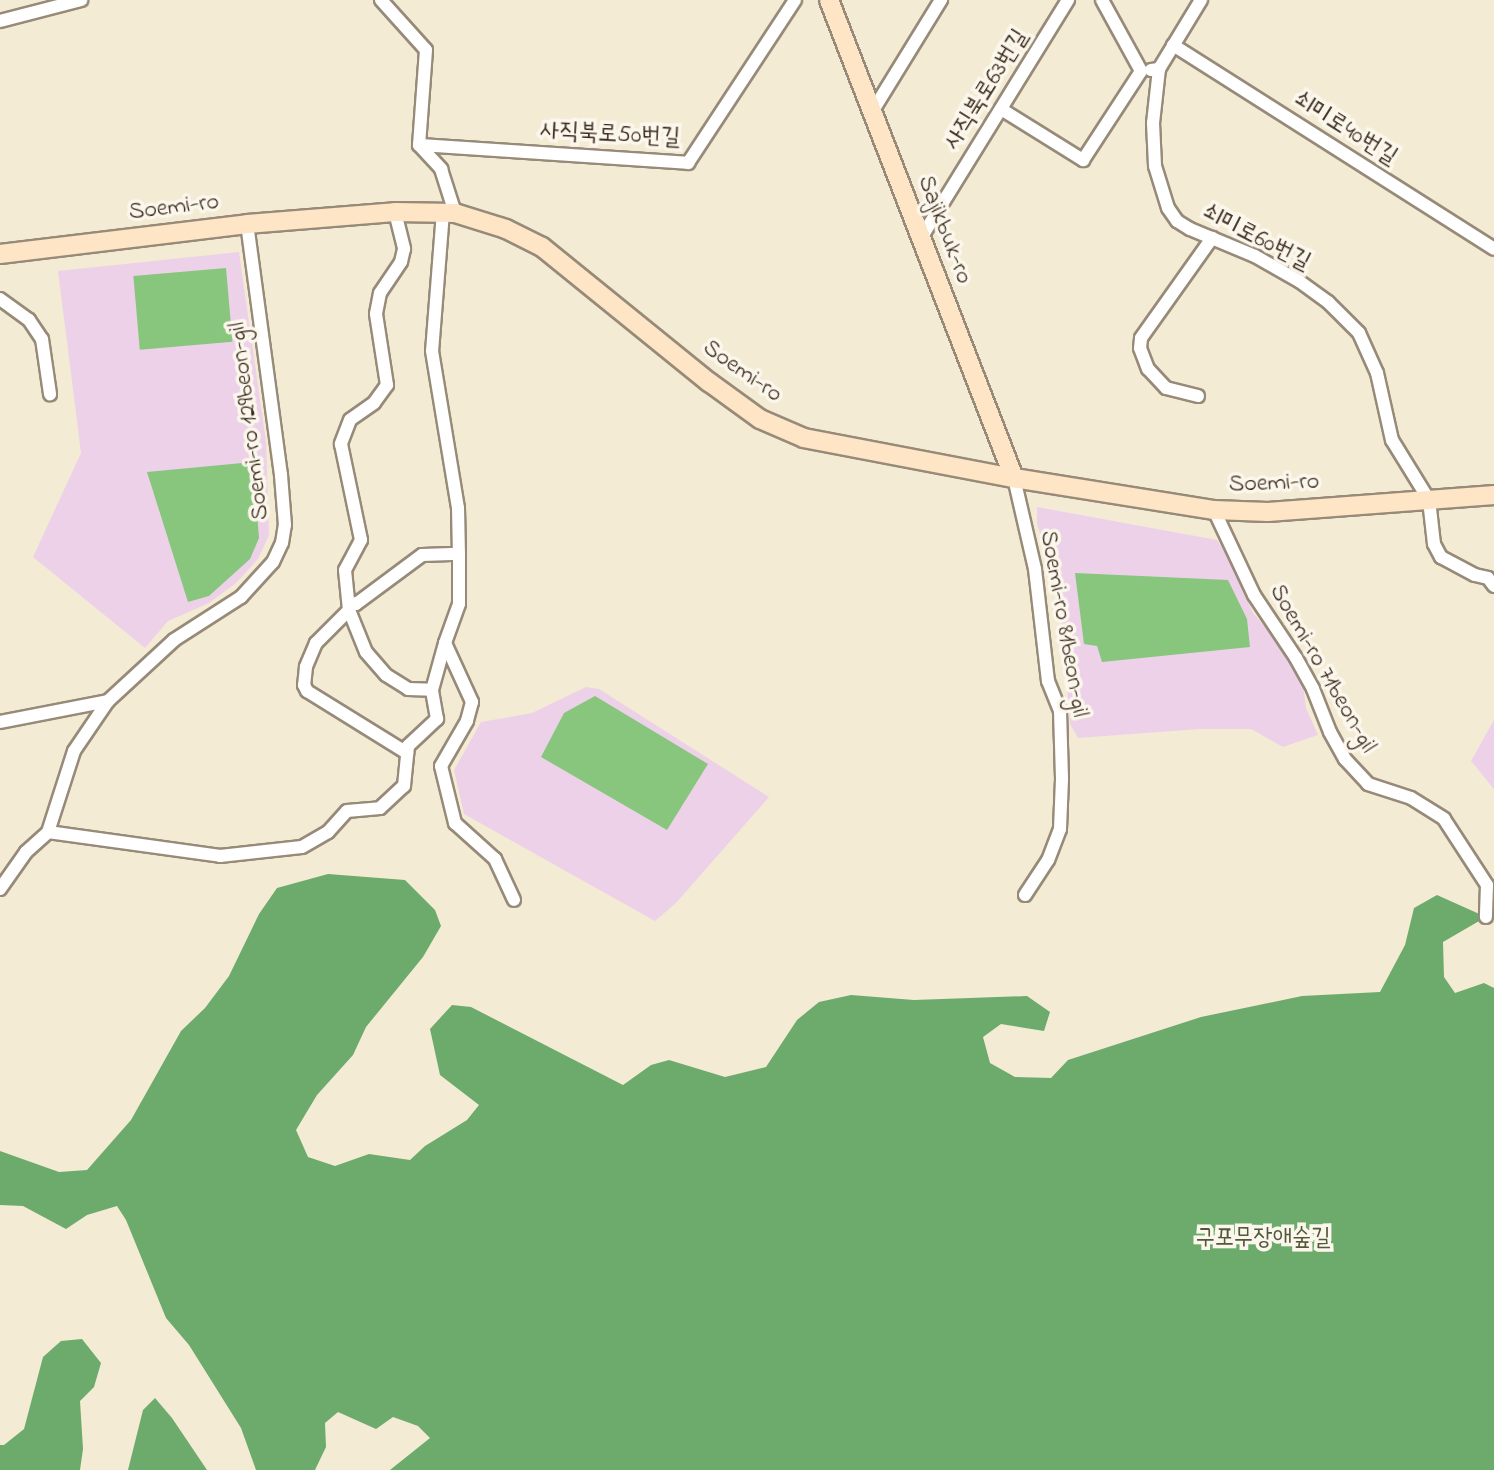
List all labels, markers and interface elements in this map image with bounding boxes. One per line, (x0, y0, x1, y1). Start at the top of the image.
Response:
street label: 사직북로63번길 (939, 25, 1035, 155)
street label: 쇠미로40번길 (1288, 86, 1402, 172)
street label: 사직북로50번길 (539, 117, 681, 153)
street label: Sajikbuk-ro (910, 172, 978, 288)
street label: Soemi-ro (127, 188, 221, 228)
street label: 쇠미로60번길 (1197, 198, 1315, 278)
street label: Soemi-ro 129beon-gil (224, 320, 276, 522)
street label: Soemi-ro (697, 334, 787, 410)
street label: Soemi-ro (1228, 468, 1320, 500)
street label: Soemi-ro 81beon-gil (1032, 528, 1094, 720)
street label: Soemi-ro 71beon-gil (1262, 580, 1382, 758)
park label: 구포무장애숲길 (1195, 1225, 1331, 1253)

